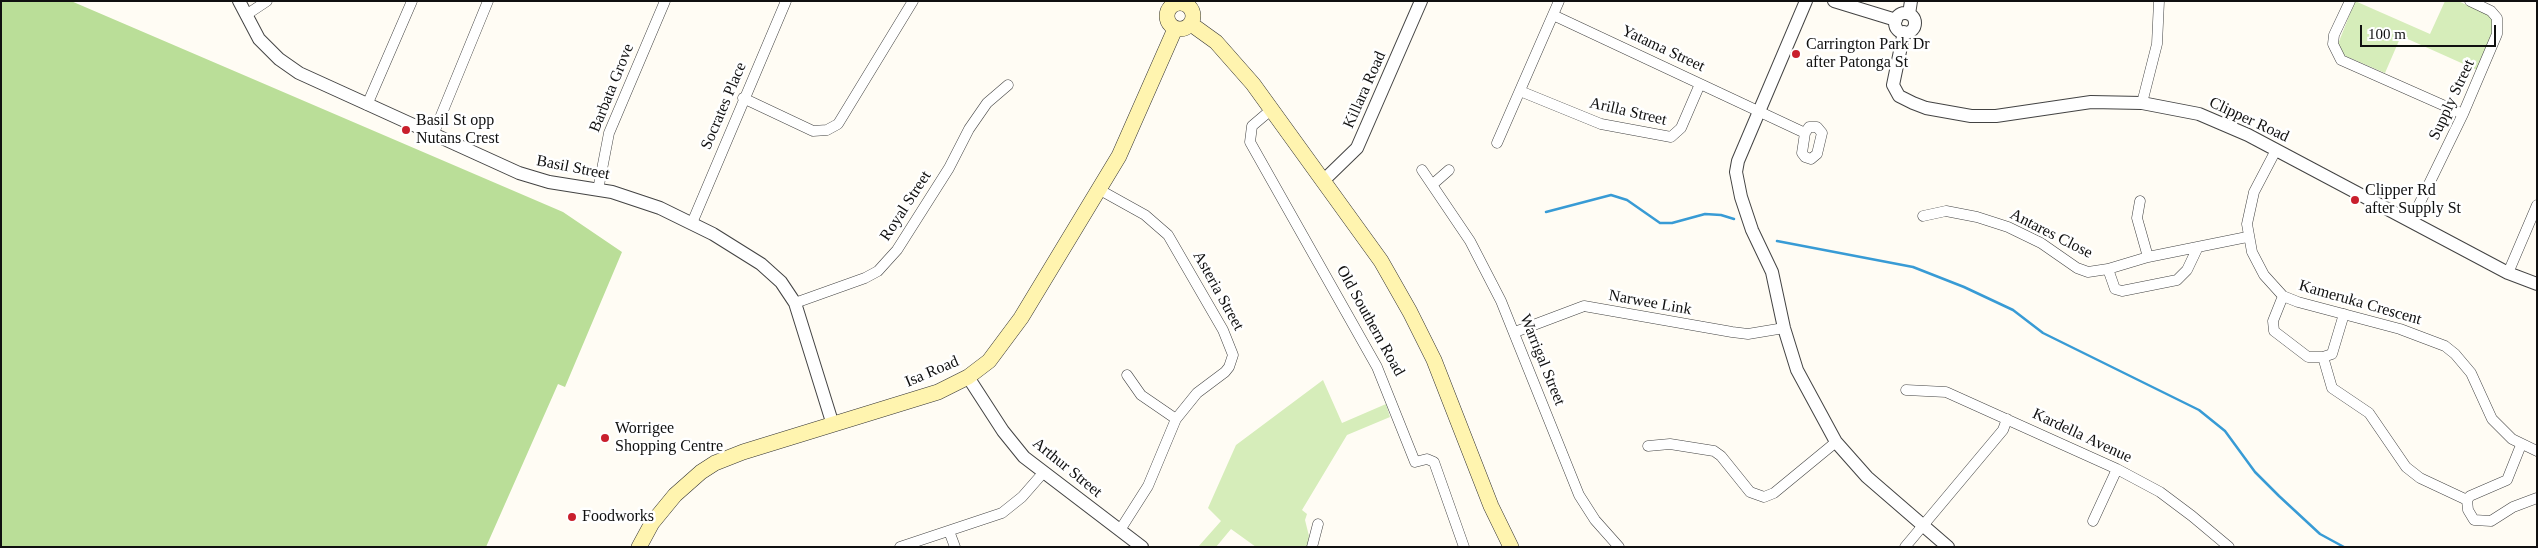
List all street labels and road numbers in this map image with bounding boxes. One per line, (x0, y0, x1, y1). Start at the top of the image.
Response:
street label: Yatama Street (1618, 21, 1708, 77)
street label: Barbata Grove (586, 41, 638, 135)
street label: Killara Road (1340, 49, 1390, 131)
street label: Supply Street (2425, 57, 2479, 143)
street label: Socrates Place (697, 60, 751, 152)
street label: Clipper Road (2206, 93, 2292, 147)
street label: Arilla Street (1588, 94, 1668, 130)
street label: Basil Street (535, 151, 611, 185)
street label: Royal Street (876, 167, 936, 245)
street label: Antares Close (2006, 205, 2096, 263)
street label: Asteria Street (1188, 248, 1248, 334)
street label: Old Southern Road (1332, 262, 1408, 380)
street label: Kameruka Crescent (2297, 276, 2423, 330)
street label: Narwee Link (1607, 286, 1693, 320)
street label: Warrigal Street (1515, 311, 1569, 409)
street label: Isa Road (902, 352, 962, 392)
street label: Kardella Avenue (2029, 405, 2135, 467)
street label: Arthur Street (1028, 434, 1106, 502)

